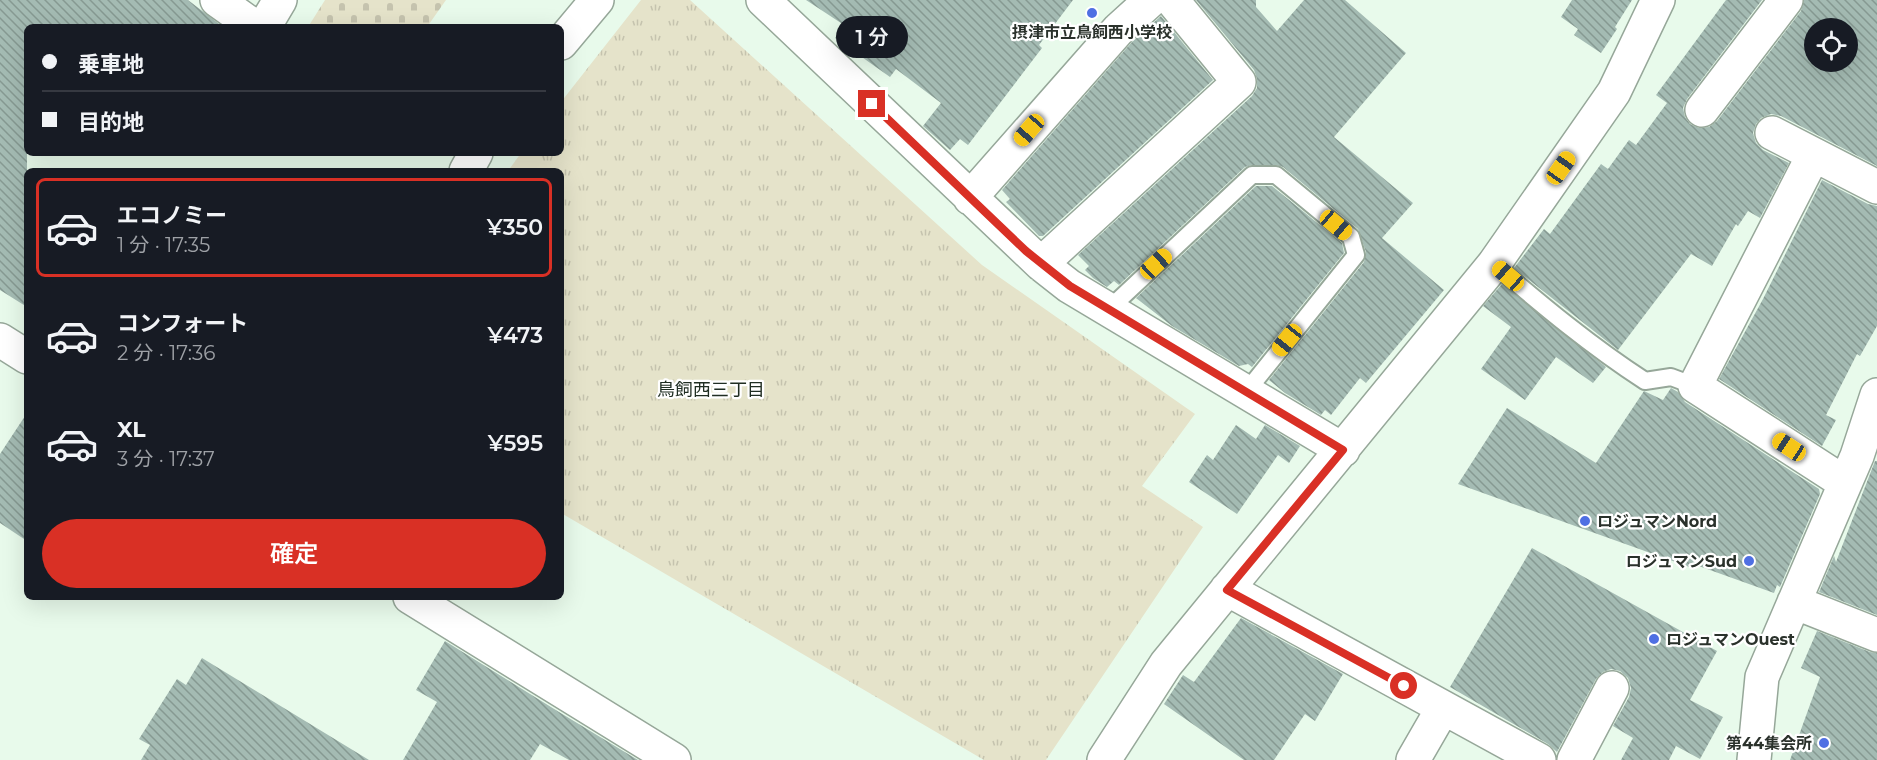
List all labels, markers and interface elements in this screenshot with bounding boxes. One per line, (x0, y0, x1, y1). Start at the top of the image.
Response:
marker: 摂津市立鳥飼西小学校 (1085, 6, 1099, 20)
callout: 1 分 (836, 17, 908, 59)
map controls (1804, 18, 1858, 72)
button: locate (1804, 18, 1858, 72)
place label: 摂津市立鳥飼西小学校 (1012, 23, 1172, 42)
text: 1 分 (855, 25, 889, 49)
text: 乗車地 (78, 51, 144, 78)
route end (858, 90, 885, 117)
text: 目的地 (78, 109, 144, 136)
car (1010, 111, 1048, 149)
car (1543, 148, 1579, 188)
icon: car (45, 201, 99, 255)
text: エコノミー (117, 202, 227, 229)
car (1316, 207, 1356, 243)
text: ¥350 (487, 214, 543, 241)
text: 1 分 · 17:35 (117, 233, 210, 257)
car (1137, 245, 1175, 283)
car (1489, 257, 1527, 295)
icon: car (45, 309, 99, 363)
text: コンフォート (117, 310, 248, 337)
car (1269, 320, 1305, 360)
text: ¥473 (487, 322, 543, 349)
text: 2 分 · 17:36 (117, 341, 215, 365)
district label: 鳥飼西三丁目 (657, 379, 765, 401)
text: XL (117, 416, 146, 443)
icon: car (45, 417, 99, 471)
text: ¥595 (488, 430, 543, 457)
car (1769, 430, 1809, 464)
text: 3 分 · 17:37 (117, 447, 215, 471)
place label: ロジュマンNord (1597, 512, 1717, 531)
marker: ロジュマンNord (1578, 514, 1592, 528)
button: 確定 (42, 519, 546, 588)
place label: ロジュマンSud (1626, 552, 1737, 571)
marker: ロジュマンSud (1742, 554, 1756, 568)
place label: ロジュマンOuest (1666, 630, 1795, 649)
marker: ロジュマンOuest (1647, 632, 1661, 646)
route start (1390, 672, 1417, 699)
place label: 第44集会所 (1726, 734, 1812, 753)
marker: 第44集会所 (1817, 736, 1831, 750)

